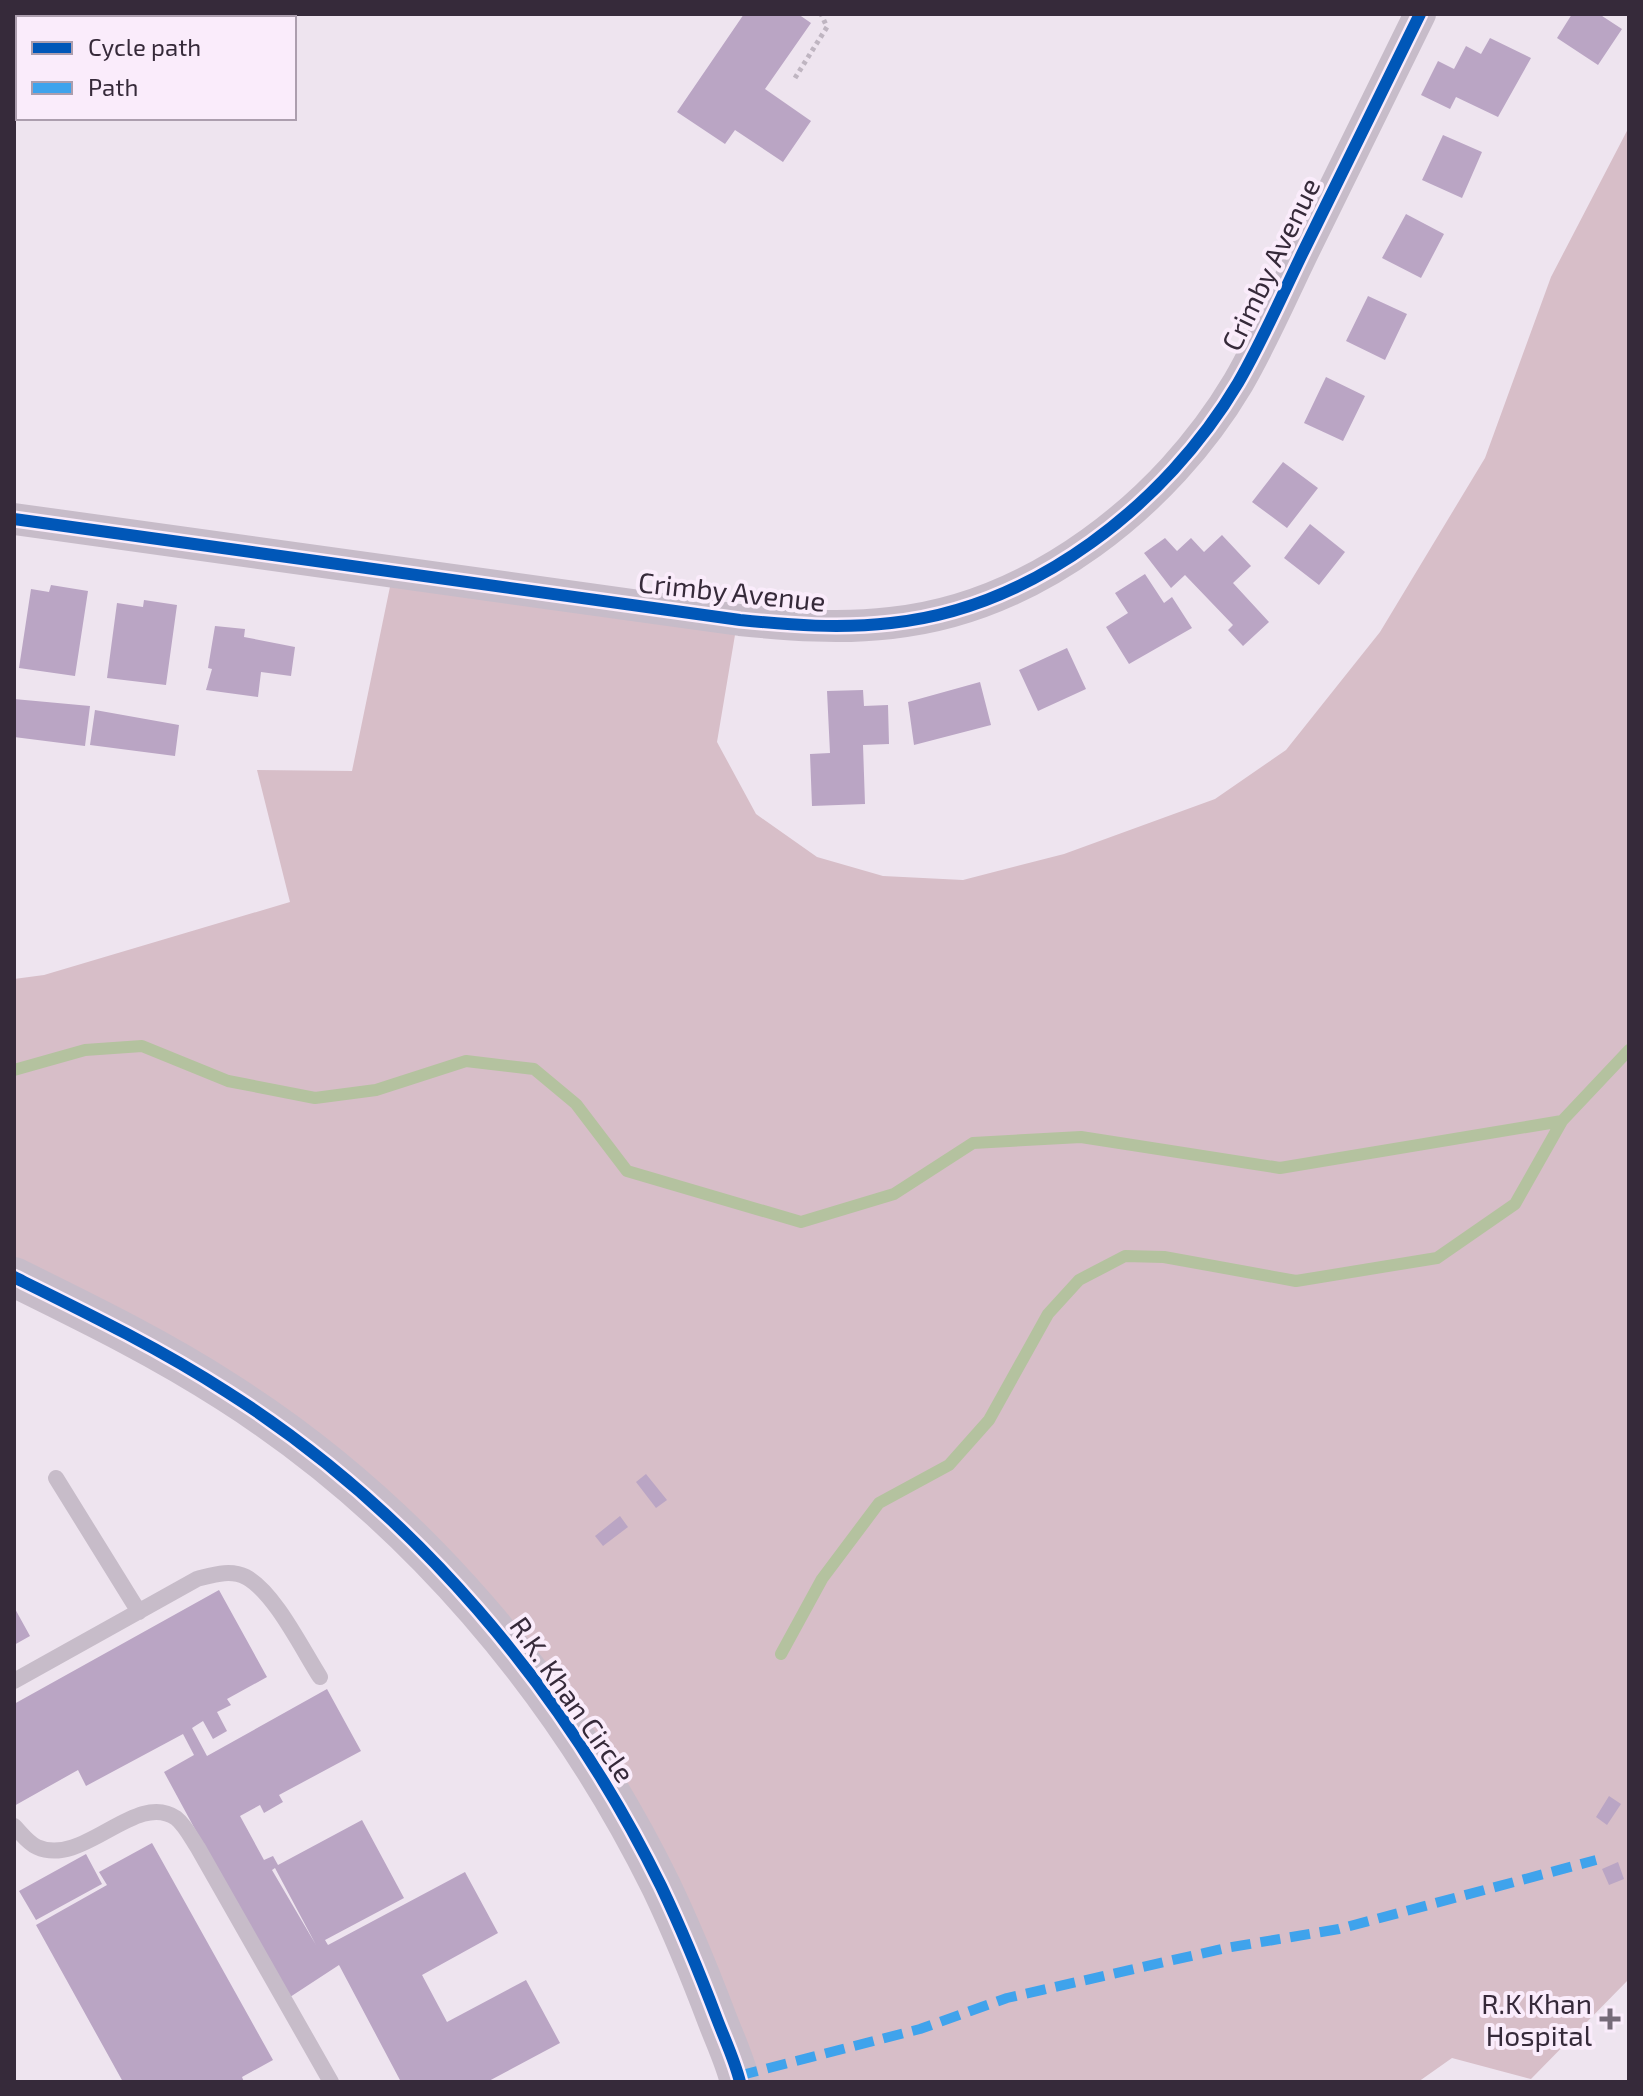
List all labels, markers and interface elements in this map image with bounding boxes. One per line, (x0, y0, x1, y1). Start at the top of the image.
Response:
legend (16, 16, 296, 120)
text: Cycle path (88, 32, 201, 61)
text: Path (88, 72, 138, 101)
street label: Crimby Avenue (1213, 172, 1327, 356)
street label: Crimby Avenue (637, 564, 827, 618)
street label: R.K. Khan Circle (503, 1610, 643, 1788)
place label: R.K Khan Hospital (1481, 1986, 1593, 2052)
marker: R.K Khan Hospital (1599, 2008, 1621, 2030)

